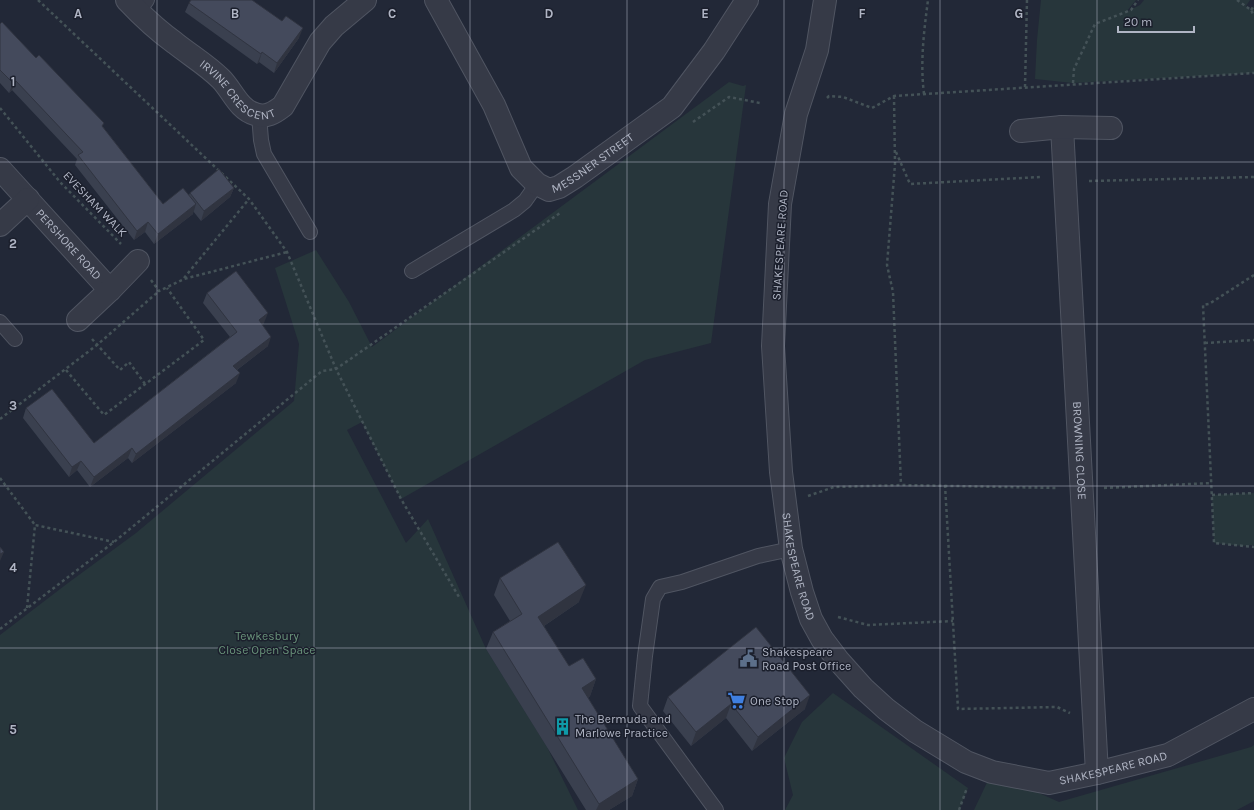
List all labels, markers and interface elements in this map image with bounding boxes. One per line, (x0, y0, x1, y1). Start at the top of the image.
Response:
text: A (74, 6, 82, 21)
text: B (231, 6, 239, 21)
text: C (388, 6, 396, 21)
text: D (545, 6, 554, 21)
text: E (701, 6, 709, 21)
text: F (858, 6, 866, 21)
text: G (1015, 6, 1023, 21)
scale bar (1118, 8, 1194, 34)
text: 20 m (1124, 15, 1152, 29)
street label: IRVINE CRESCENT (197, 57, 277, 123)
text: 1 (11, 74, 15, 89)
street label: MESSNER STREET (550, 130, 636, 196)
street label: EVESHAM WALK (60, 168, 130, 240)
street label: SHAKESPEARE ROAD (769, 189, 791, 301)
street label: PERSHORE ROAD (33, 206, 104, 283)
text: 2 (9, 236, 17, 251)
text: 3 (9, 398, 17, 413)
street label: BROWNING CLOSE (1070, 401, 1089, 500)
street label: SHAKESPEARE ROAD (779, 512, 818, 622)
text: 4 (9, 560, 17, 575)
park label: Tewkesbury Close Open Space (219, 629, 315, 657)
place label: Shakespeare Road Post Office (762, 645, 851, 673)
public building icon: Shakespeare Road Post Office (739, 649, 759, 669)
supermarket icon: One Stop (727, 691, 747, 711)
place label: One Stop (750, 694, 799, 708)
place label: The Bermuda and Marlowe Practice (575, 712, 671, 740)
building icon: The Bermuda and Marlowe Practice (552, 716, 572, 736)
text: 5 (9, 722, 17, 737)
street label: SHAKESPEARE ROAD (1058, 748, 1169, 788)

